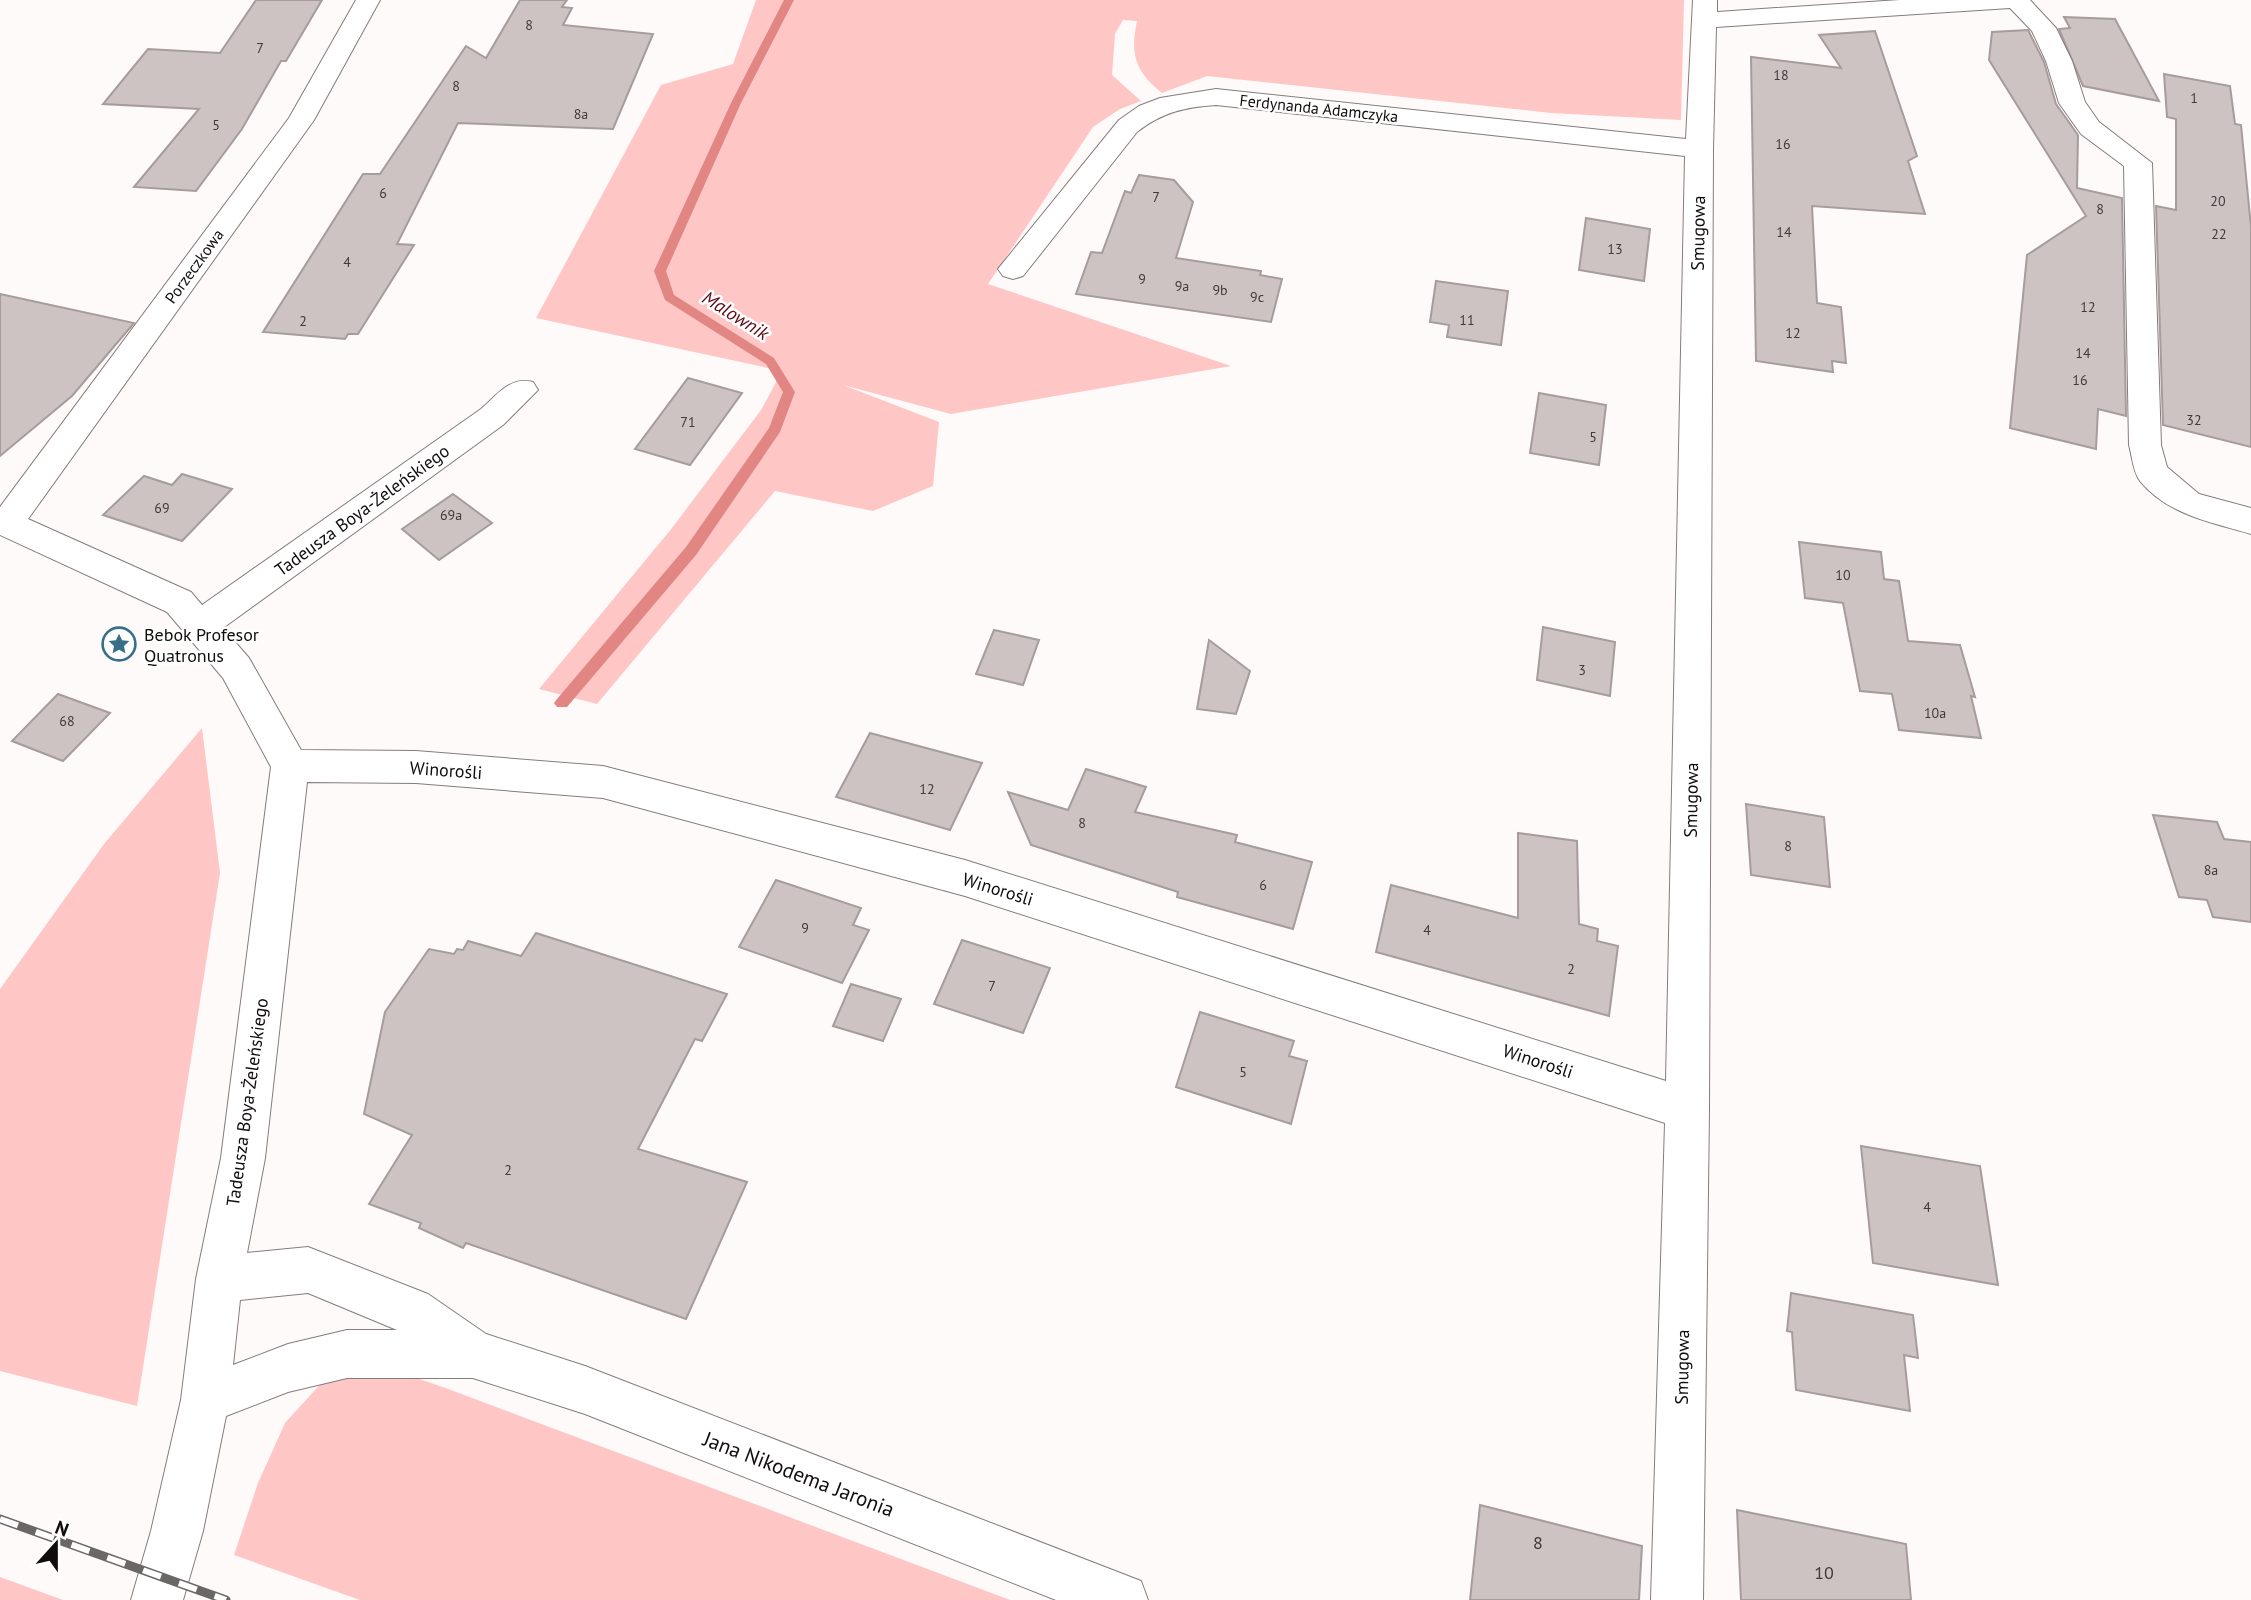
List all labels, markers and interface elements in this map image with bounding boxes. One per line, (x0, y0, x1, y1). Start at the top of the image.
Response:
house number: 8 (525, 16, 533, 34)
house number: 7 (256, 39, 264, 57)
house number: 18 (1773, 66, 1789, 84)
house number: 8 (452, 77, 460, 95)
house number: 1 (2190, 89, 2198, 107)
street label: Ferdynanda Adamczyka (1239, 90, 1399, 126)
house number: 8a (574, 105, 588, 123)
house number: 5 (212, 116, 220, 134)
house number: 16 (1775, 135, 1791, 153)
house number: 6 (379, 184, 387, 202)
house number: 7 (1152, 188, 1160, 206)
house number: 20 (2210, 192, 2226, 210)
street label: Smugowa (1686, 195, 1710, 271)
house number: 8 (2096, 200, 2104, 218)
house number: 14 (1776, 223, 1792, 241)
street label: Porzeczkowa (160, 225, 228, 307)
house number: 22 (2211, 225, 2227, 243)
house number: 13 (1607, 240, 1623, 258)
house number: 4 (343, 253, 351, 271)
house number: 9 (1138, 270, 1146, 288)
house number: 9a (1175, 277, 1189, 295)
house number: 9b (1212, 281, 1228, 299)
water label: Malownik (698, 285, 775, 346)
house number: 9c (1250, 288, 1264, 306)
house number: 12 (2080, 298, 2096, 316)
house number: 11 (1459, 311, 1475, 329)
house number: 2 (299, 312, 307, 330)
house number: 12 (1785, 324, 1801, 342)
house number: 14 (2075, 344, 2091, 362)
house number: 16 (2072, 371, 2088, 389)
house number: 32 (2186, 411, 2202, 429)
house number: 71 (680, 413, 696, 431)
house number: 5 (1589, 428, 1597, 446)
street label: Tadeusza Boya-Żeleńskiego (270, 439, 454, 581)
house number: 69 (154, 499, 170, 517)
house number: 69a (440, 506, 462, 524)
house number: 10 (1835, 566, 1851, 584)
place label: Bebok Profesor Quatronus (144, 623, 259, 667)
place icon: Bebok Profesor Quatronus (100, 625, 138, 663)
house number: 3 (1578, 661, 1586, 679)
house number: 10a (1924, 704, 1946, 722)
house number: 68 (59, 712, 75, 730)
street label: Winorośli (409, 756, 483, 784)
street label: Smugowa (1679, 762, 1703, 838)
house number: 12 (919, 780, 935, 798)
house number: 8 (1078, 814, 1086, 832)
house number: 8 (1784, 837, 1792, 855)
house number: 8a (2204, 861, 2218, 879)
street label: Winorośli (960, 867, 1036, 911)
house number: 6 (1259, 876, 1267, 894)
house number: 9 (801, 919, 809, 937)
house number: 4 (1423, 921, 1431, 939)
house number: 2 (1567, 960, 1575, 978)
house number: 7 (988, 977, 996, 995)
street label: Tadeusza Boya-Żeleńskiego (221, 996, 273, 1208)
street label: Winorośli (1500, 1039, 1576, 1083)
house number: 5 (1239, 1063, 1247, 1081)
house number: 2 (504, 1161, 512, 1179)
house number: 4 (1923, 1198, 1931, 1216)
street label: Smugowa (1670, 1329, 1694, 1405)
street label: Jana Nikodema Jaronia (699, 1425, 898, 1523)
north arrow (21, 1509, 91, 1579)
text: N (52, 1515, 72, 1542)
house number: 8 (1533, 1531, 1543, 1554)
house number: 10 (1814, 1561, 1834, 1584)

